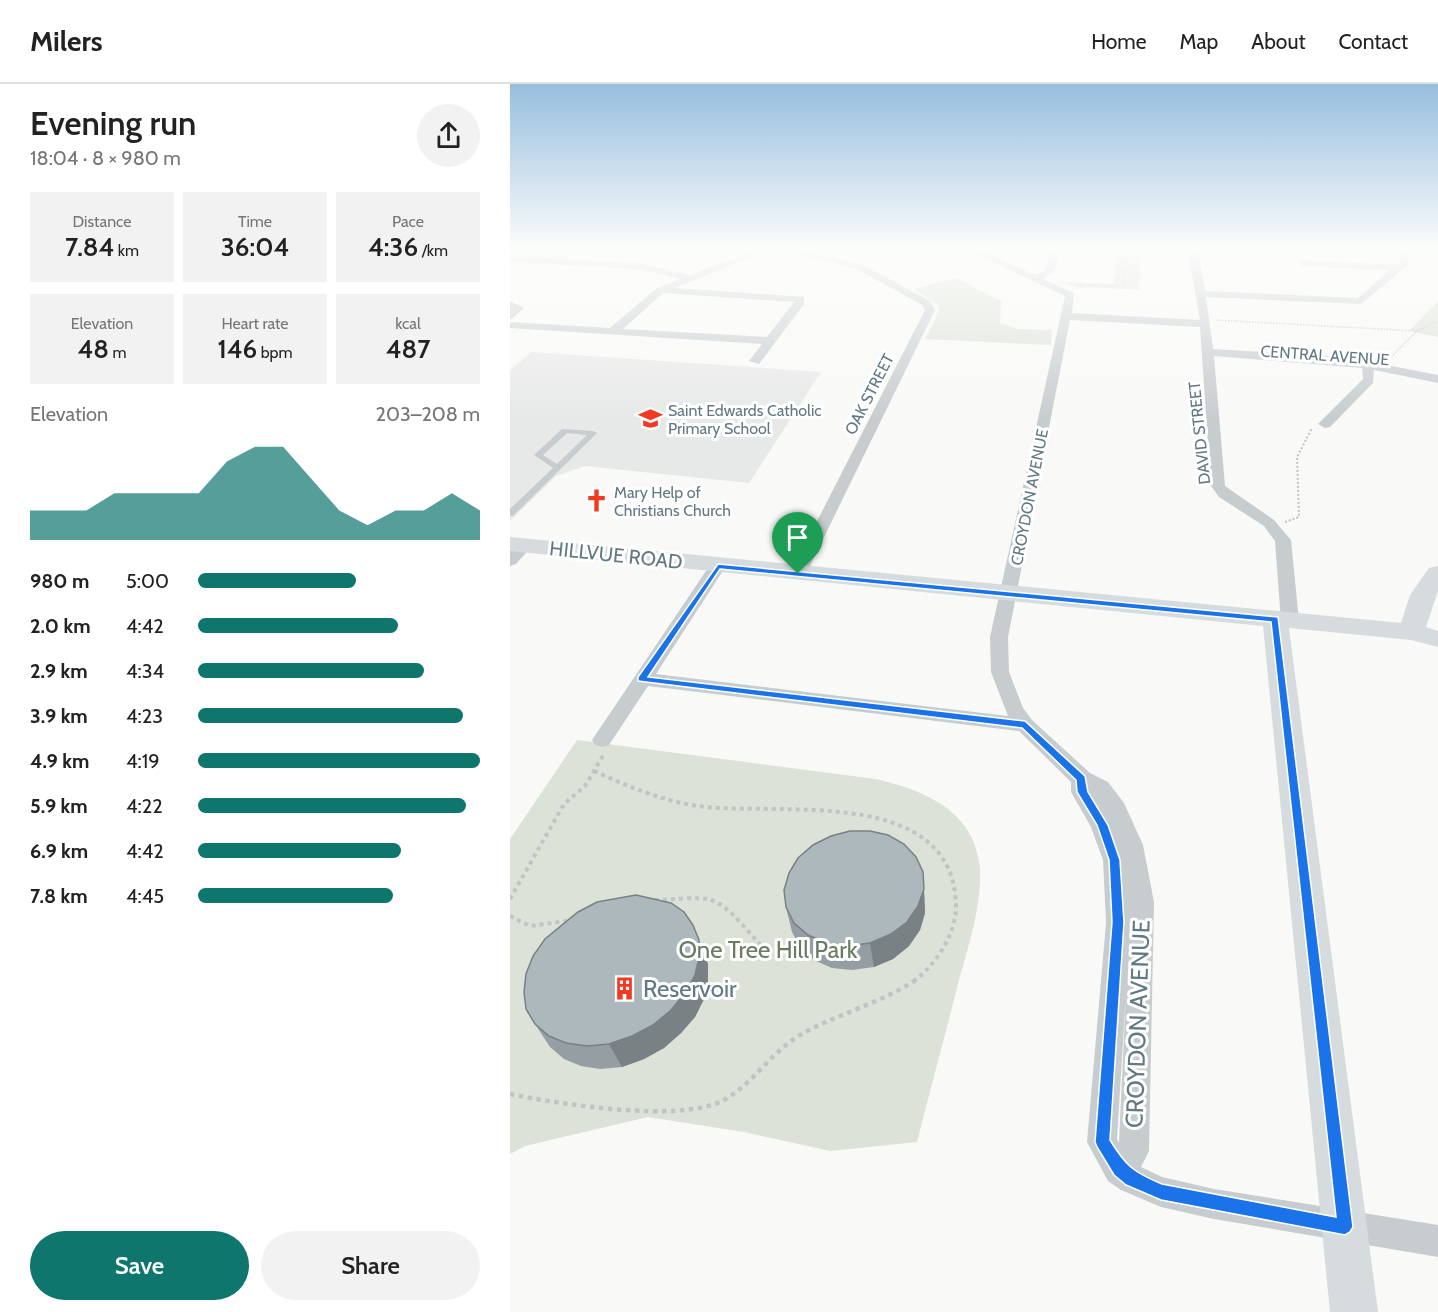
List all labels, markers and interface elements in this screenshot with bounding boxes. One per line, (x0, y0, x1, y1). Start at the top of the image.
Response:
text: Milers (30, 24, 103, 58)
text: Home (1091, 29, 1147, 54)
text: Map (1180, 29, 1218, 54)
text: About (1251, 29, 1305, 54)
text: Contact (1338, 29, 1408, 54)
text: Evening run (30, 103, 196, 143)
button: share (417, 104, 480, 167)
text: 18:04 · 8 × 980 m (30, 146, 181, 170)
text: Distance (73, 212, 131, 231)
text: Time (238, 212, 272, 231)
text: Pace (392, 212, 424, 231)
text: 7.84 (65, 231, 114, 263)
text: 36:04 (221, 231, 289, 263)
text: 4:36 (368, 231, 418, 263)
text: km (114, 241, 139, 260)
text: /km (418, 241, 448, 260)
text: Elevation (71, 314, 133, 333)
text: Heart rate (222, 314, 288, 333)
text: kcal (395, 314, 421, 333)
text: 48 (77, 333, 109, 365)
text: 146 (217, 333, 257, 365)
text: 487 (386, 333, 430, 365)
street label: CENTRAL AVENUE (1260, 342, 1390, 369)
text: m (109, 343, 127, 362)
text: bpm (257, 343, 293, 362)
street label: OAK STREET (841, 350, 898, 438)
street label: DAVID STREET (1185, 380, 1214, 485)
place label: Saint Edwards Catholic Primary School (668, 401, 822, 438)
text: Elevation (30, 402, 108, 426)
text: 203–208 m (376, 402, 480, 426)
school or university icon: Saint Edwards Catholic Primary School (637, 406, 663, 432)
street label: CROYDON AVENUE (1007, 427, 1052, 567)
place label: Mary Help of Christians Church (614, 483, 731, 520)
church icon: Mary Help of Christians Church (583, 488, 609, 514)
pin (772, 512, 823, 574)
icon: arrive (781, 521, 814, 554)
street label: HILLVUE ROAD (548, 536, 684, 574)
text: 980 m (30, 569, 89, 593)
text: 5:00 (126, 569, 169, 593)
text: 2.0 km (30, 614, 91, 638)
text: 4:42 (126, 614, 164, 638)
text: 2.9 km (30, 659, 88, 683)
text: 4:34 (126, 659, 164, 683)
text: 3.9 km (30, 704, 88, 728)
text: 4:23 (126, 704, 163, 728)
text: 4.9 km (30, 749, 89, 773)
text: 4:19 (126, 749, 160, 773)
text: 5.9 km (30, 794, 88, 818)
text: 4:22 (126, 794, 163, 818)
text: 6.9 km (30, 839, 88, 863)
text: 4:42 (126, 839, 164, 863)
text: 7.8 km (30, 884, 88, 908)
text: 4:45 (126, 884, 164, 908)
street label: CROYDON AVENUE (1119, 920, 1156, 1128)
park label: One Tree Hill Park (678, 935, 858, 964)
place label: Reservoir (643, 974, 737, 1003)
building icon: Reservoir (612, 976, 638, 1002)
button: Save (30, 1231, 249, 1300)
button: Share (261, 1231, 480, 1300)

